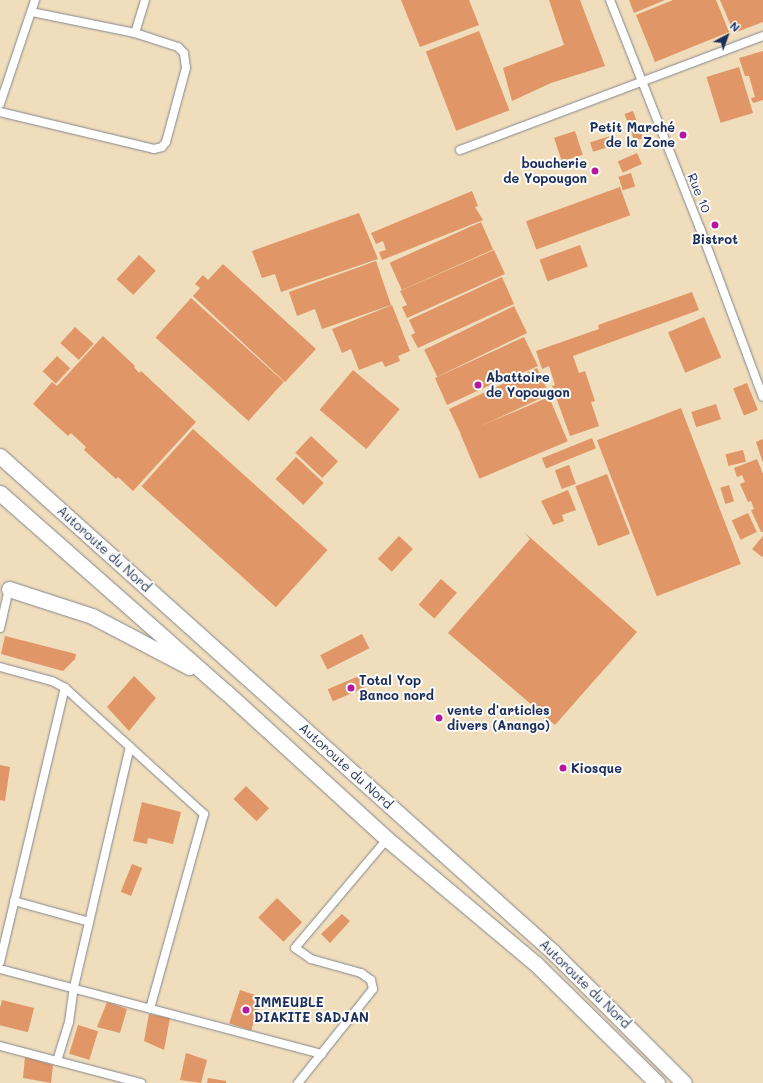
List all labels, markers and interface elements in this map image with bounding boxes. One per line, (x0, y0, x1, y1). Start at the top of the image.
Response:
north arrow (707, 16, 747, 56)
text: N (727, 18, 743, 35)
place label: Petit Marché de la Zone (589, 120, 675, 151)
marker: Petit Marché de la Zone (678, 130, 688, 140)
place label: boucherie de Yopougon (503, 156, 587, 187)
marker: boucherie de Yopougon (590, 166, 600, 176)
street label: Rue 10 (684, 171, 714, 215)
marker: Bistrot (710, 220, 720, 230)
place label: Bistrot (692, 231, 738, 247)
place label: Abattoire de Yopougon (486, 370, 570, 401)
marker: Abattoire de Yopougon (473, 380, 483, 390)
street label: Autoroute du Nord (54, 503, 154, 595)
place label: Total Yop Banco nord (359, 673, 434, 704)
marker: Total Yop Banco nord (346, 683, 356, 693)
place label: vente d'articles divers (Anango) (447, 703, 550, 734)
marker: vente d'articles divers (Anango) (434, 713, 444, 723)
street label: Autoroute du Nord (296, 720, 396, 812)
place label: Kiosque (571, 760, 622, 776)
marker: Kiosque (558, 763, 568, 773)
street label: Autoroute du Nord (536, 937, 634, 1031)
place label: IMMEUBLE DIAKITE SADJAN (254, 995, 369, 1026)
marker: IMMEUBLE DIAKITE SADJAN (241, 1005, 251, 1015)

